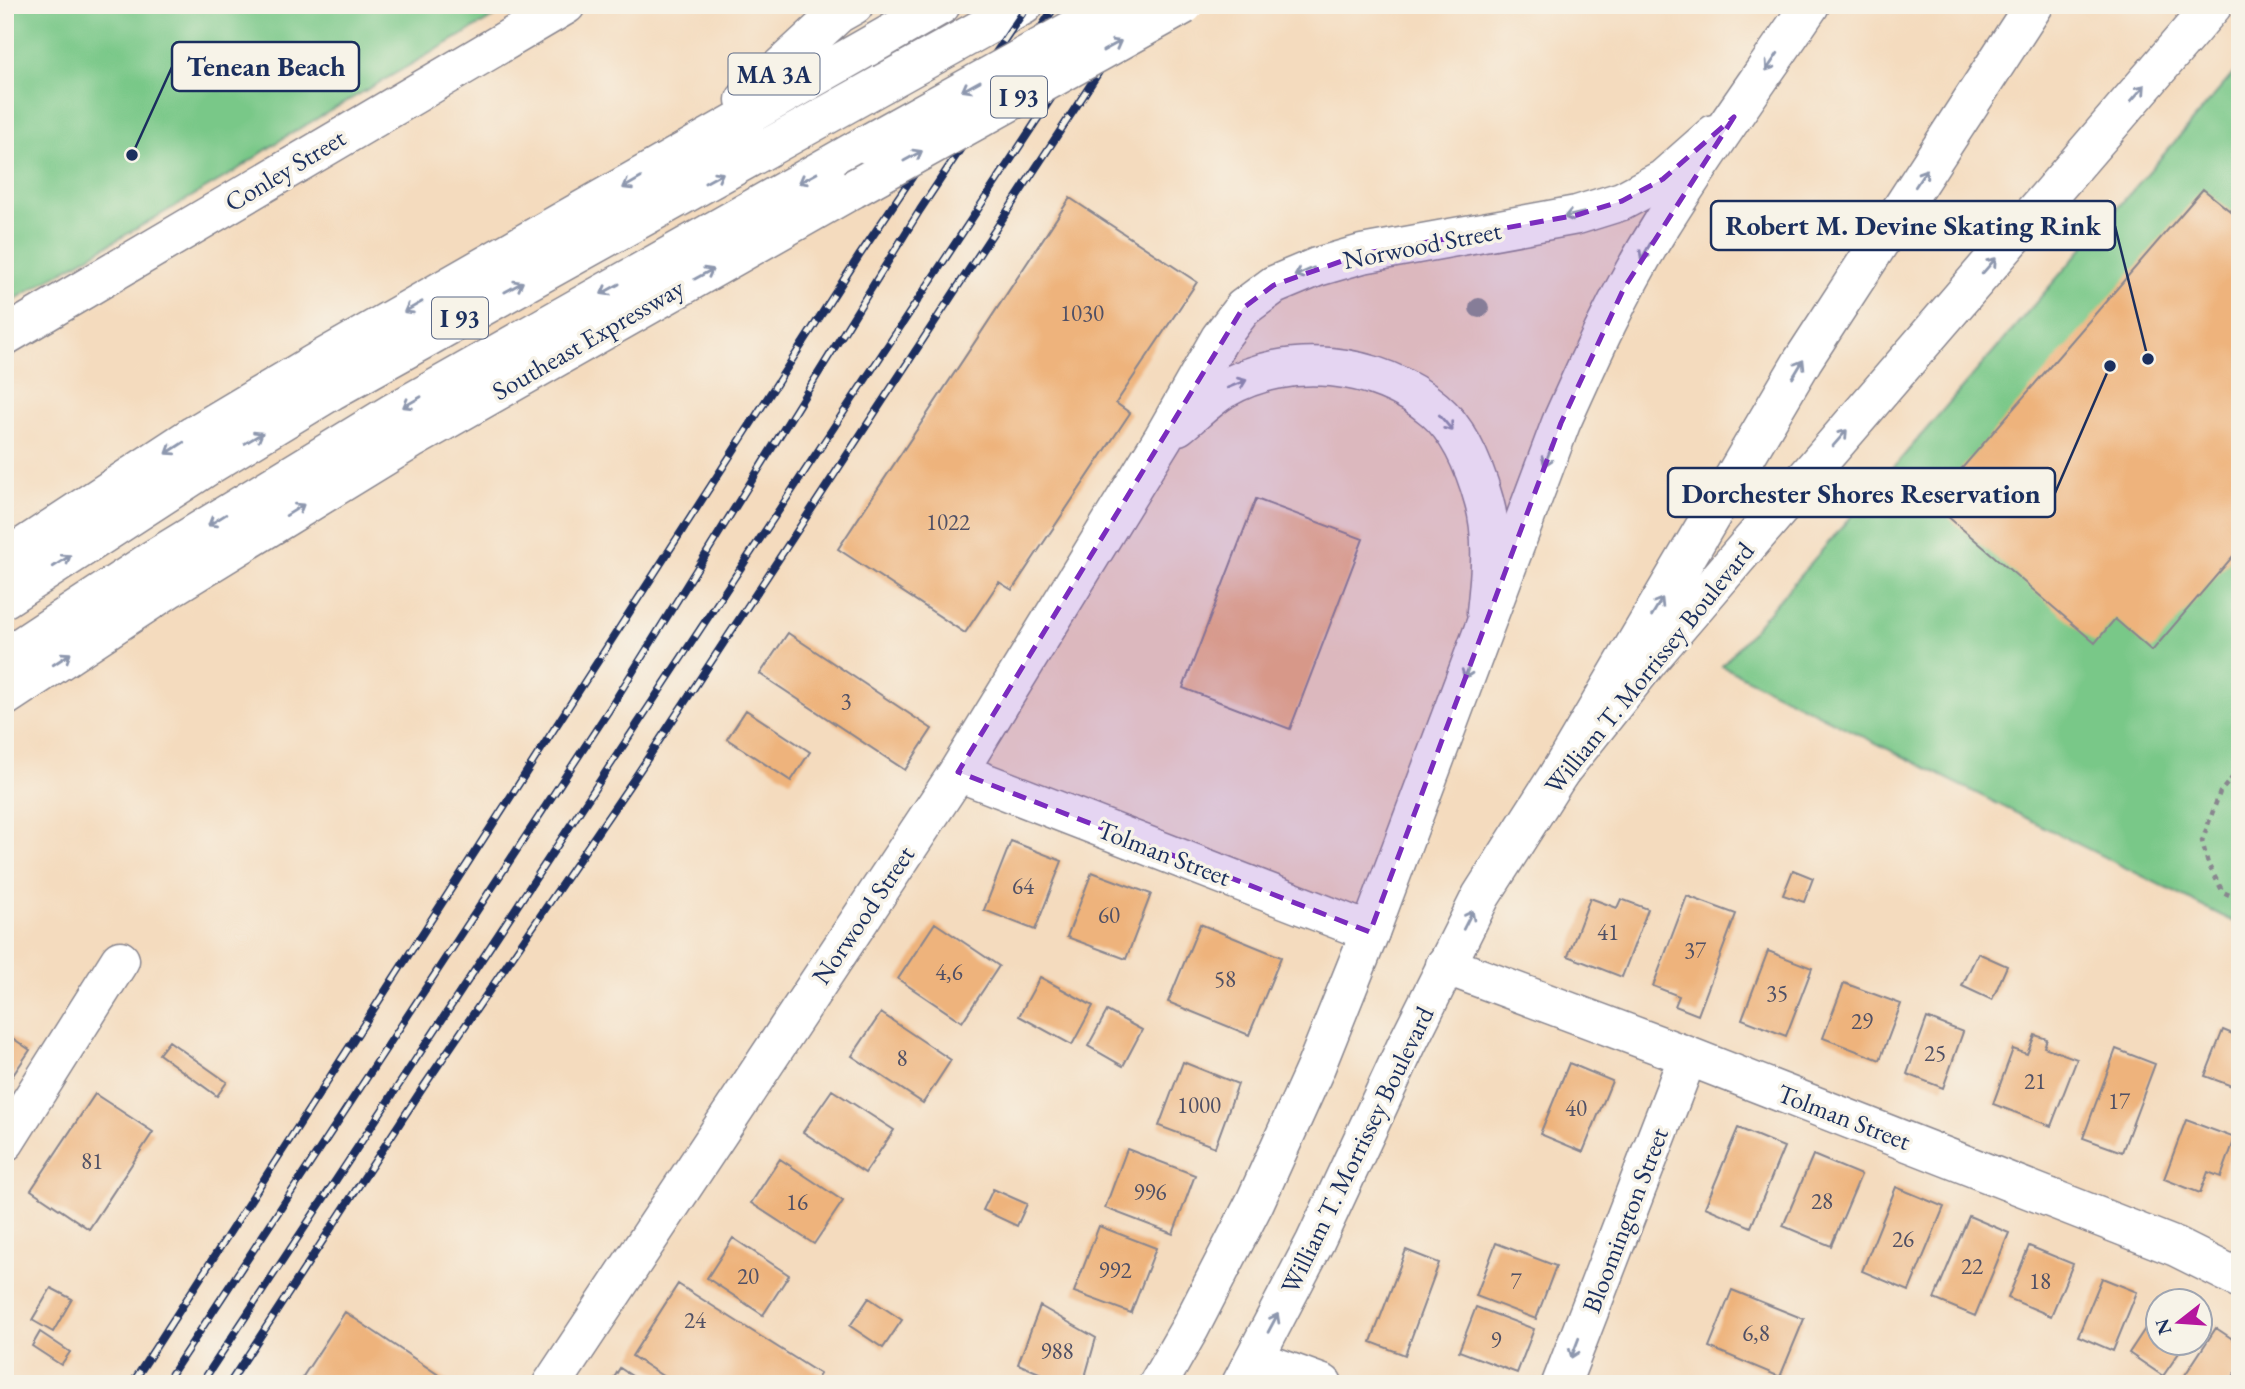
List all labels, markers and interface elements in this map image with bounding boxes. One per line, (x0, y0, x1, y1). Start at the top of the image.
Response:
one-way arrow (1101, 39, 1122, 52)
callout: Tenean Beach (172, 42, 359, 91)
text: Tenean Beach (186, 48, 346, 84)
one-way arrow (1765, 52, 1779, 71)
road number: MA 3A (728, 54, 820, 94)
road number: I 93 (991, 76, 1047, 118)
one-way arrow (962, 79, 982, 93)
one-way arrow (2130, 85, 2146, 103)
street label: Conley Street (218, 121, 352, 219)
one-way arrow (902, 149, 923, 162)
one-way arrow (1914, 169, 1928, 188)
one-way arrow (703, 170, 723, 184)
one-way arrow (798, 172, 819, 185)
one-way arrow (622, 177, 643, 190)
callout: Robert M. Devine Skating Rink (1711, 201, 2115, 250)
text: Robert M. Devine Skating Rink (1725, 207, 2101, 243)
one-way arrow (1563, 208, 1586, 222)
street label: Norwood Street (1340, 213, 1504, 277)
one-way arrow (1639, 241, 1653, 261)
one-way arrow (1981, 257, 1997, 275)
one-way arrow (694, 267, 714, 281)
one-way arrow (1294, 267, 1315, 280)
street label: Southeast Expressway (486, 270, 691, 408)
one-way arrow (504, 280, 524, 294)
one-way arrow (600, 282, 620, 296)
road number: I 93 (432, 298, 488, 338)
house number: 1030 (1060, 298, 1104, 328)
one-way arrow (403, 300, 423, 314)
one-way arrow (1791, 360, 1805, 380)
one-way arrow (1226, 376, 1248, 389)
one-way arrow (402, 395, 422, 409)
one-way arrow (1438, 413, 1454, 431)
one-way arrow (1832, 429, 1848, 447)
one-way arrow (243, 431, 263, 445)
one-way arrow (165, 441, 185, 455)
one-way arrow (1541, 445, 1553, 467)
callout: Dorchester Shores Reservation (1668, 468, 2055, 517)
text: Dorchester Shores Reservation (1681, 475, 2041, 511)
one-way arrow (285, 503, 305, 517)
house number: 1022 (926, 507, 970, 537)
one-way arrow (208, 513, 228, 527)
street label: William T. Morrissey Boulevard (1537, 534, 1762, 801)
one-way arrow (52, 553, 72, 567)
one-way arrow (1651, 598, 1665, 618)
one-way arrow (52, 651, 71, 666)
one-way arrow (1461, 658, 1473, 680)
house number: 3 (840, 686, 852, 716)
street label: Tolman Street (1093, 812, 1235, 894)
street label: Norwood Street (804, 839, 922, 991)
house number: 64 (1012, 871, 1035, 901)
house number: 60 (1098, 900, 1120, 930)
one-way arrow (1462, 911, 1476, 931)
house number: 41 (1597, 917, 1619, 947)
house number: 37 (1684, 935, 1707, 965)
house number: 4,6 (935, 957, 963, 987)
house number: 58 (1214, 964, 1236, 994)
house number: 35 (1766, 978, 1788, 1008)
street label: William T. Morrissey Boulevard (1273, 1000, 1442, 1299)
house number: 29 (1851, 1006, 1873, 1036)
house number: 25 (1924, 1038, 1946, 1068)
house number: 8 (896, 1043, 908, 1073)
house number: 21 (2024, 1066, 2046, 1096)
street label: Tolman Street (1773, 1076, 1915, 1158)
house number: 17 (2108, 1086, 2131, 1116)
house number: 1000 (1177, 1090, 1221, 1120)
house number: 40 (1565, 1093, 1587, 1123)
street label: Bloomington Street (1574, 1122, 1676, 1318)
house number: 81 (81, 1146, 103, 1176)
house number: 996 (1133, 1177, 1167, 1207)
house number: 28 (1811, 1186, 1833, 1216)
house number: 16 (786, 1187, 808, 1217)
house number: 26 (1892, 1224, 1914, 1254)
house number: 22 (1961, 1251, 1983, 1281)
house number: 992 (1098, 1255, 1132, 1285)
house number: 20 (737, 1261, 759, 1291)
house number: 7 (1510, 1266, 1522, 1296)
house number: 18 (2029, 1266, 2051, 1296)
north arrow (2144, 1288, 2214, 1358)
house number: 24 (684, 1305, 707, 1335)
one-way arrow (1266, 1314, 1280, 1334)
text: N (2149, 1315, 2177, 1338)
house number: 6,8 (1742, 1318, 1770, 1348)
house number: 9 (1490, 1325, 1502, 1355)
house number: 988 (1040, 1336, 1074, 1366)
one-way arrow (1567, 1337, 1580, 1359)

